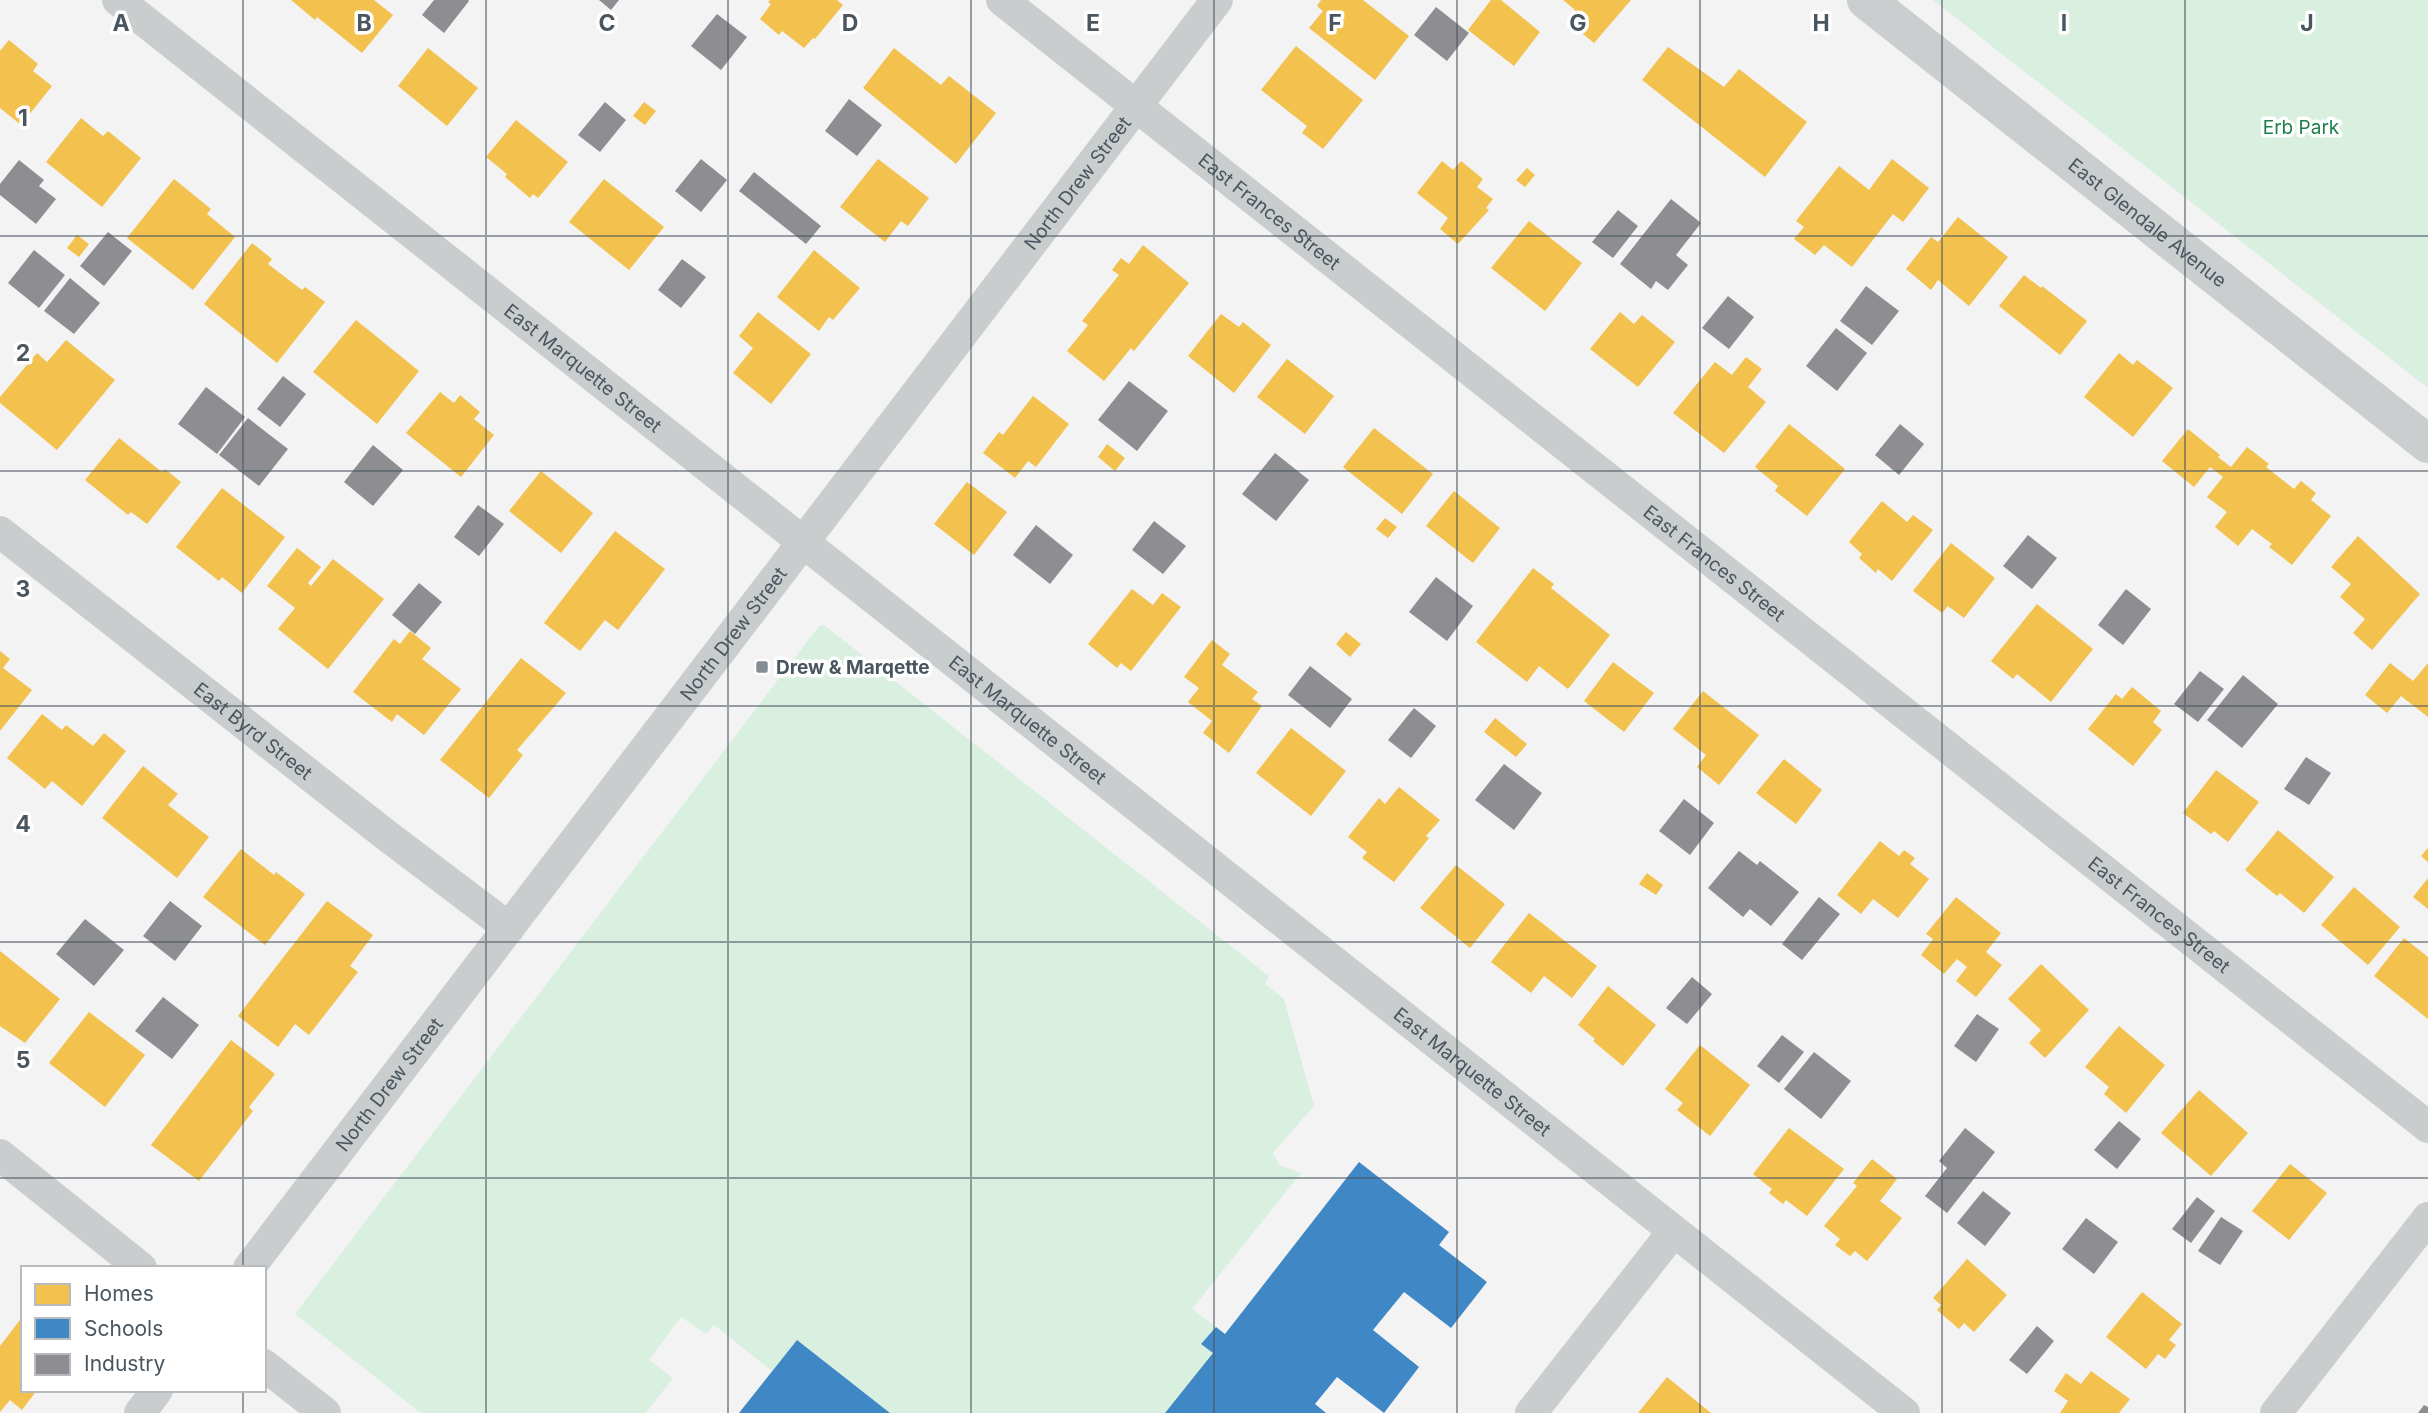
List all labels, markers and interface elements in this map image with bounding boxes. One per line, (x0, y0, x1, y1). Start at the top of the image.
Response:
text: A (112, 9, 130, 37)
text: B (356, 9, 372, 37)
text: C (598, 9, 616, 37)
text: D (842, 9, 858, 37)
text: E (1086, 9, 1100, 37)
text: F (1328, 9, 1342, 37)
text: G (1569, 9, 1587, 37)
text: H (1812, 9, 1830, 37)
text: I (2061, 9, 2067, 37)
text: J (2300, 9, 2314, 37)
text: 1 (18, 104, 28, 132)
street label: North Drew Street (1019, 112, 1136, 255)
park label: Erb Park (2263, 116, 2340, 139)
street label: East Frances Street (1194, 149, 1345, 275)
street label: East Glendale Avenue (2064, 154, 2231, 292)
street label: East Marquette Street (499, 299, 666, 438)
text: 2 (16, 339, 30, 367)
street label: East Frances Street (1639, 500, 1790, 626)
street label: North Drew Street (675, 563, 792, 705)
text: 3 (16, 575, 30, 603)
street label: East Marquette Street (944, 651, 1111, 789)
place label: Drew & Marqette (776, 656, 930, 679)
marker: Drew & Marqette (754, 659, 770, 675)
street label: East Byrd Street (189, 678, 317, 785)
text: 4 (15, 810, 31, 838)
street label: East Frances Street (2083, 852, 2234, 978)
street label: East Marquette Street (1389, 1003, 1555, 1141)
street label: North Drew Street (331, 1013, 448, 1156)
text: 5 (16, 1046, 30, 1074)
legend (21, 1266, 266, 1392)
text: Homes (84, 1281, 154, 1306)
text: Schools (84, 1316, 163, 1341)
text: Industry (84, 1351, 166, 1376)

